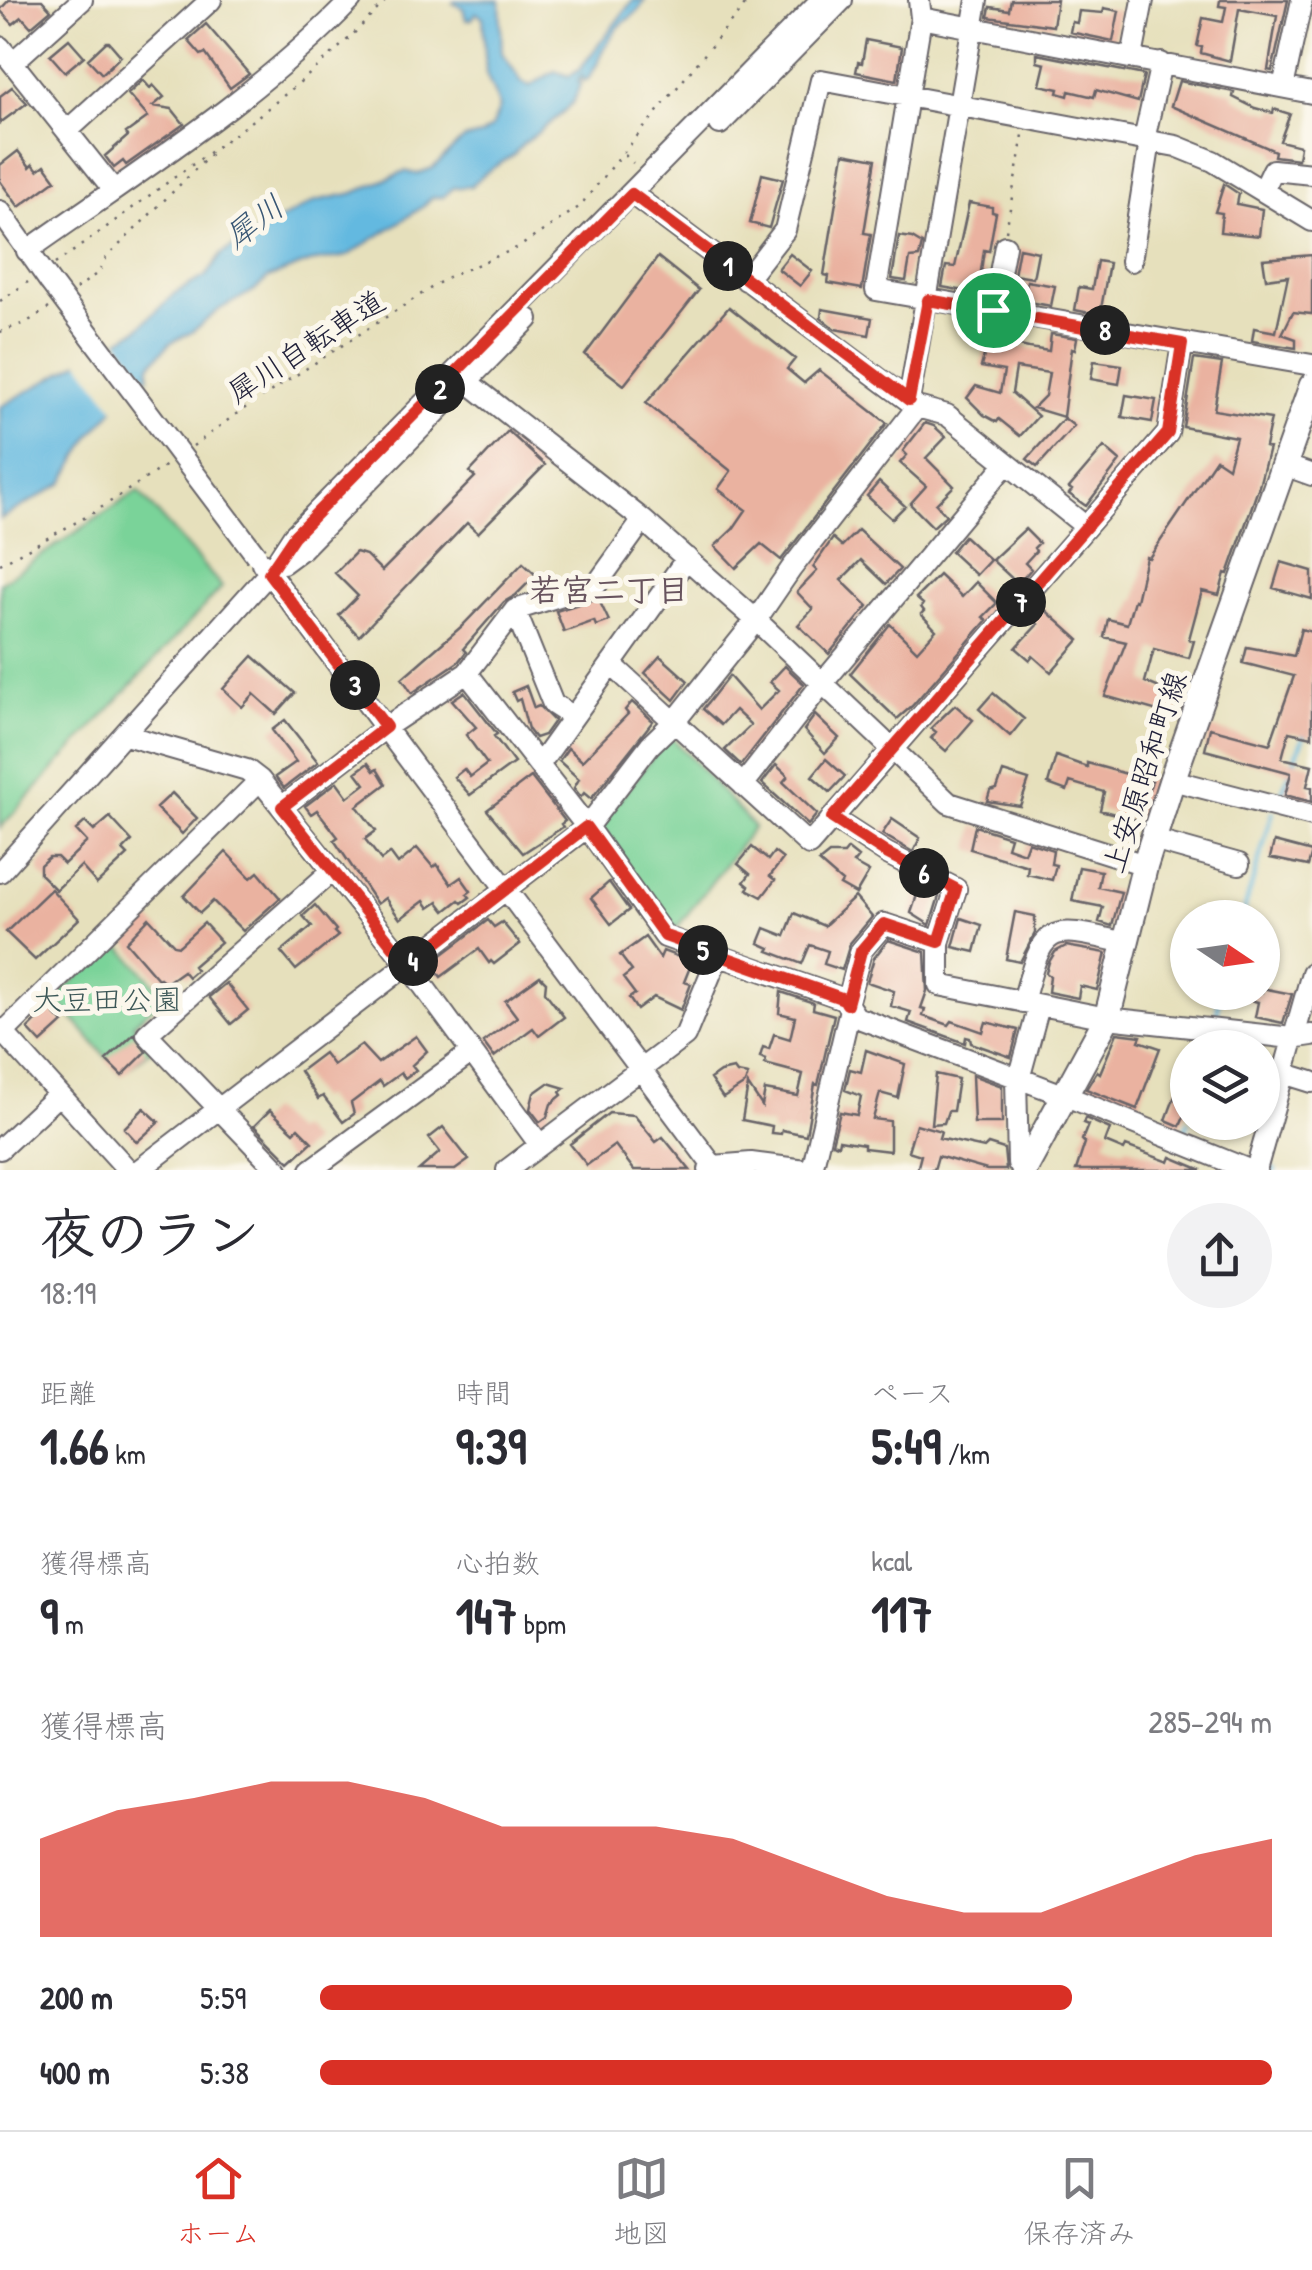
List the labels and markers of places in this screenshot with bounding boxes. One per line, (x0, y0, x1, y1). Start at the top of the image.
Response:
pin: 1 (703, 241, 753, 291)
pin (951, 268, 1036, 353)
pin: 8 (1080, 305, 1130, 355)
pin: 2 (415, 364, 465, 414)
pin: 7 (996, 577, 1046, 627)
pin: 3 (330, 660, 380, 710)
pin: 6 (899, 848, 949, 898)
pin: 5 (678, 925, 728, 975)
pin: 4 (388, 936, 438, 986)

